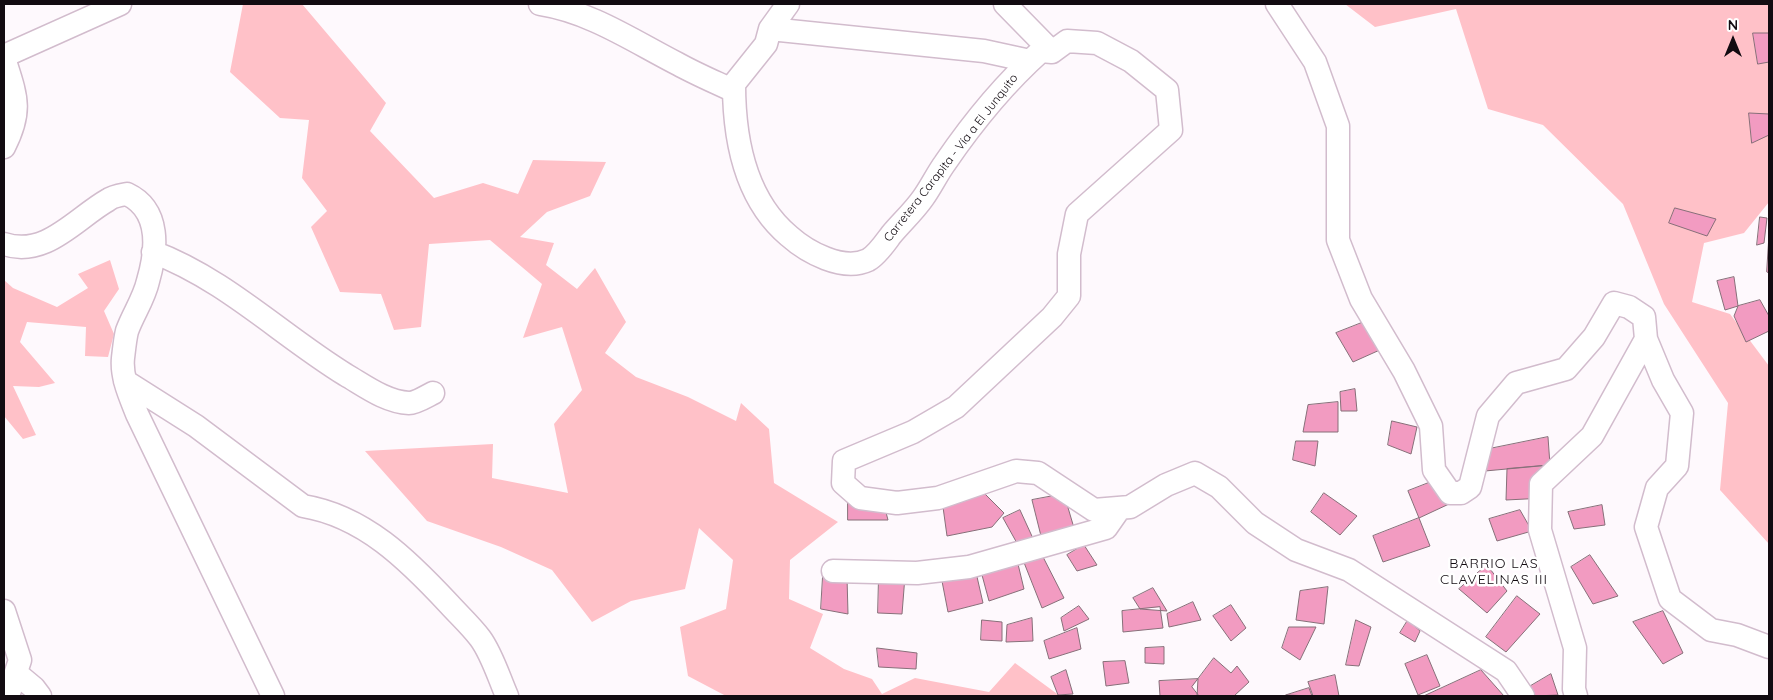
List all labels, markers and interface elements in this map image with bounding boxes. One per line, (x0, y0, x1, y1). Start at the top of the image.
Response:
north arrow (1708, 15, 1758, 65)
text: N (1728, 16, 1738, 34)
street label: Carretera Carapita - Vía a El Junquito (881, 71, 1021, 245)
district label: BARRIO LAS CLAVELINAS III (1438, 556, 1550, 588)

